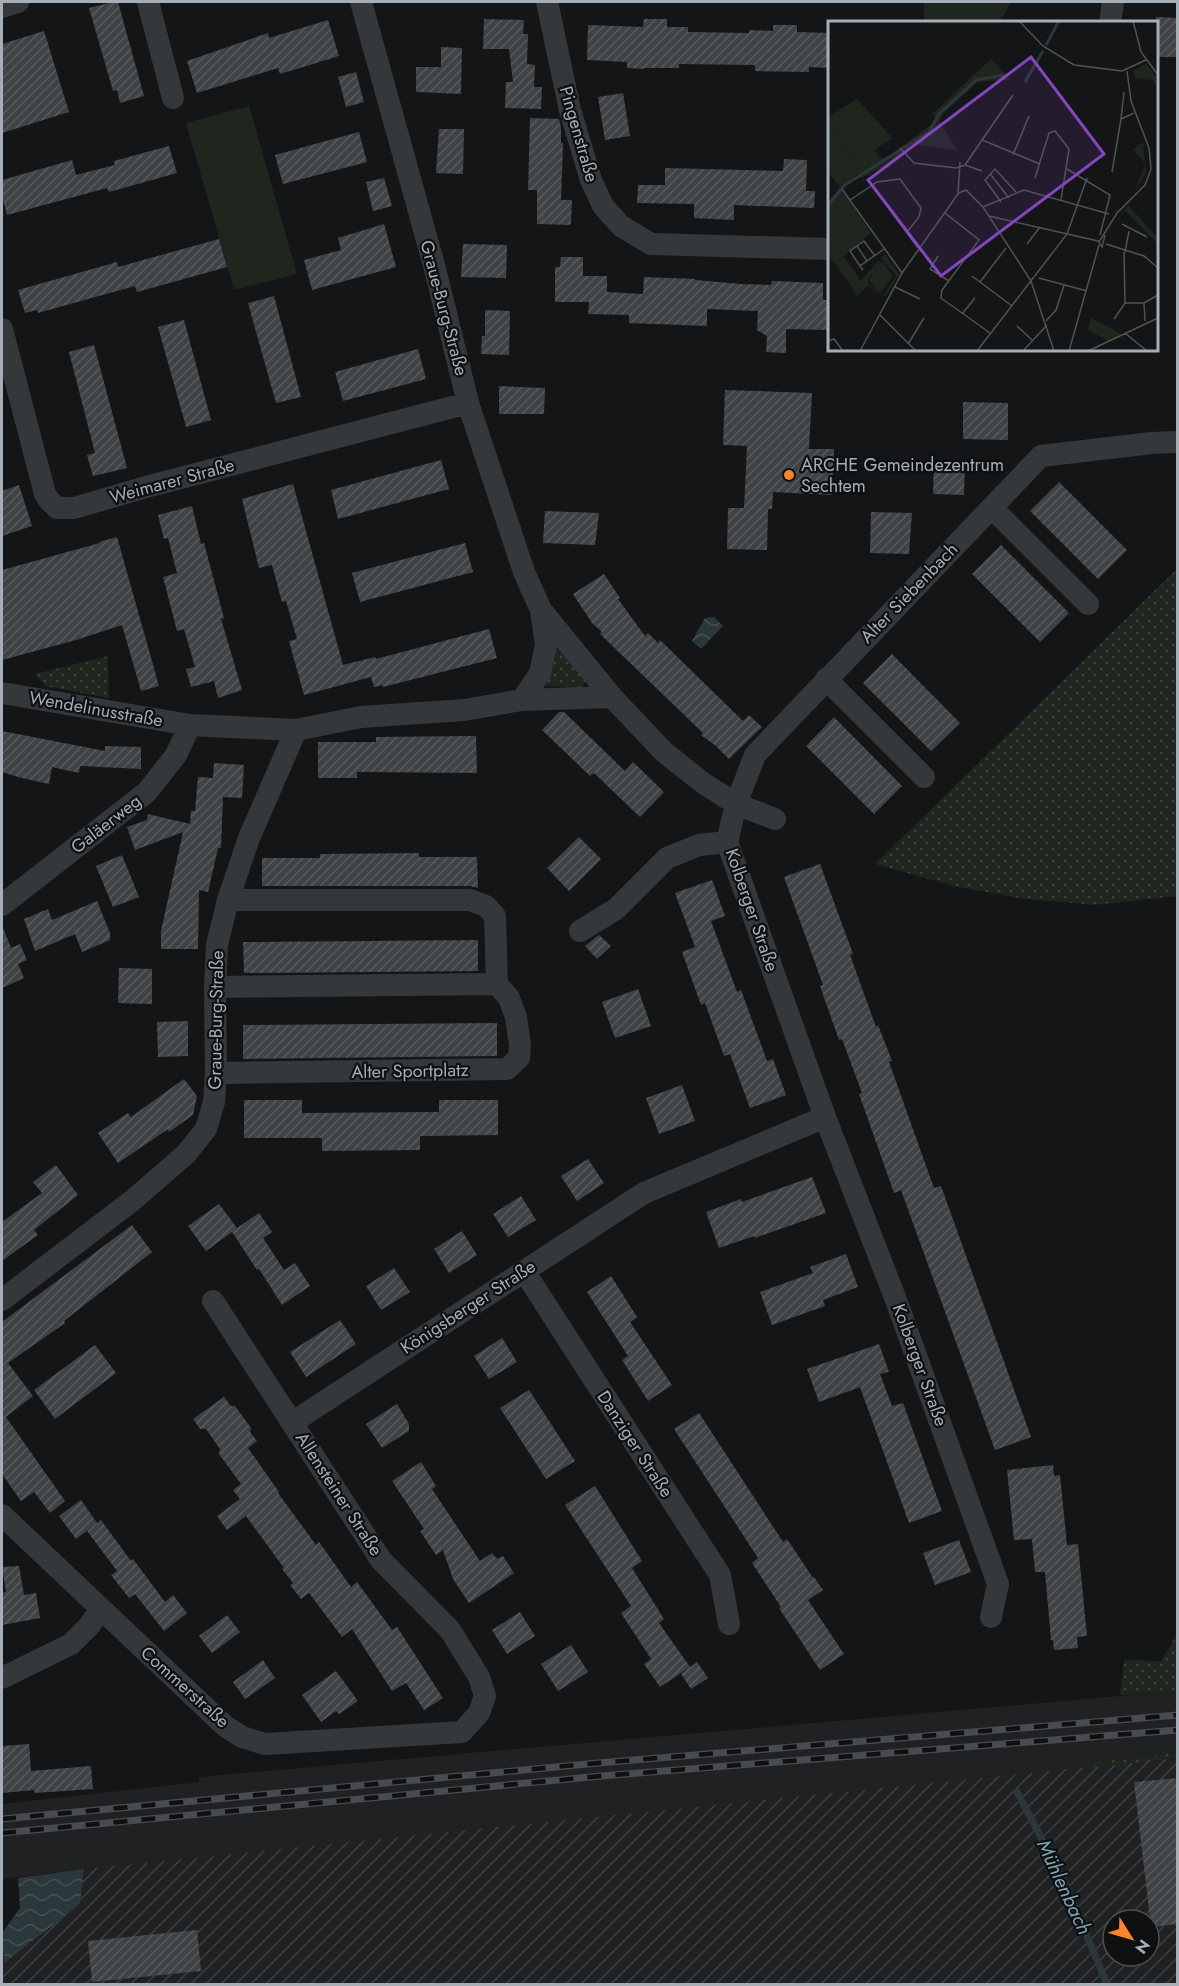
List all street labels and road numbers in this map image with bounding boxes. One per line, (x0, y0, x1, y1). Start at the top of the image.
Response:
street label: Pingenstraße (553, 83, 605, 185)
street label: Graue-Burg-Straße (413, 237, 475, 379)
street label: Weimarer Straße (107, 452, 237, 510)
street label: Alter Siebenbach (854, 537, 964, 649)
street label: Wendelinusstraße (27, 684, 165, 734)
street label: Galäerweg (65, 788, 147, 860)
street label: Kolberger Straße (719, 845, 785, 975)
street label: Graue-Burg-Straße (202, 950, 230, 1090)
street label: Alter Sportplatz (351, 1057, 470, 1085)
street label: Königsberger Straße (395, 1254, 541, 1360)
street label: Kolberger Straße (886, 1300, 954, 1430)
street label: Danziger Straße (591, 1385, 679, 1503)
street label: Allensteiner Straße (289, 1427, 389, 1561)
street label: Commerstraße (135, 1640, 235, 1734)

